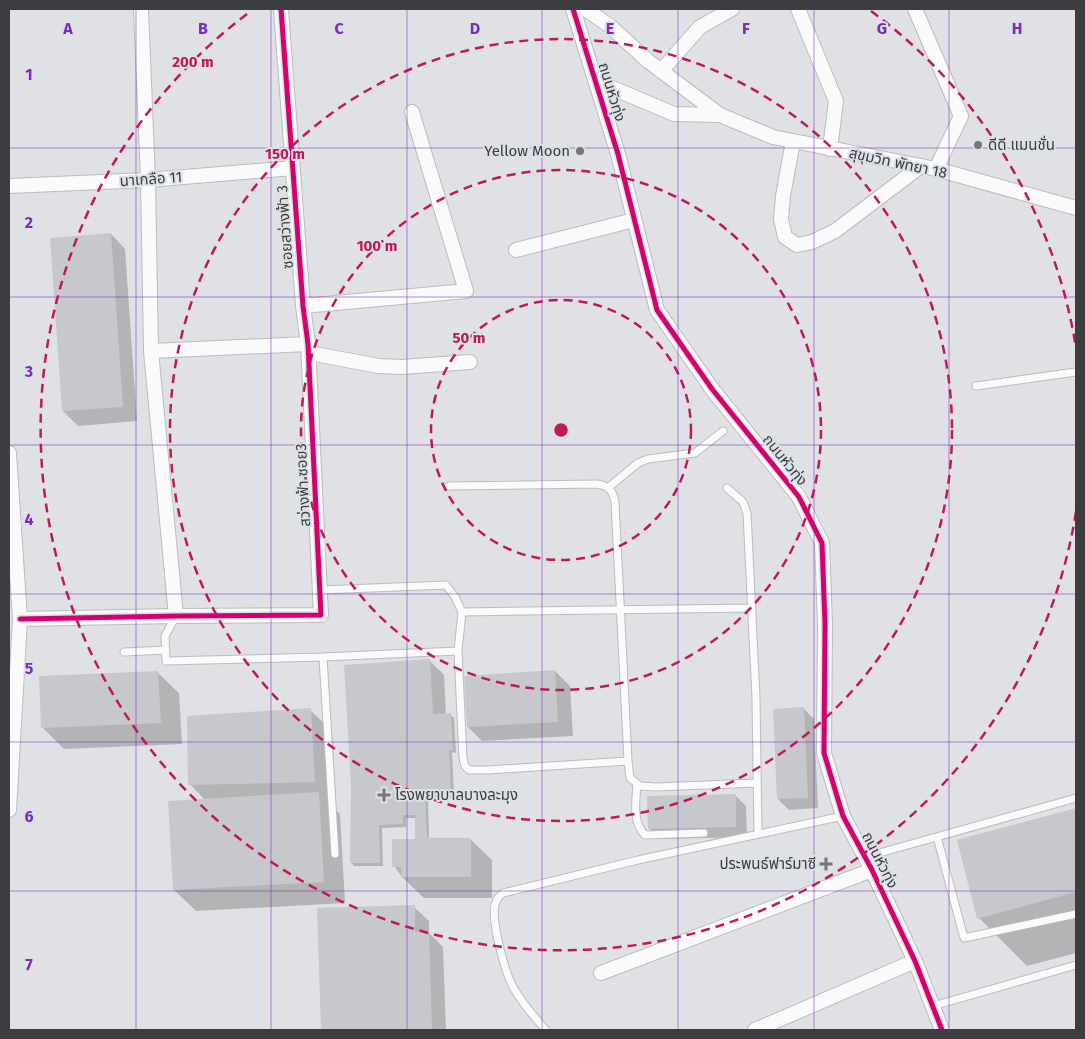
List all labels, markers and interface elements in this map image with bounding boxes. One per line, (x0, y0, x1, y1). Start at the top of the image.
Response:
text: A (62, 19, 73, 38)
text: B (198, 19, 208, 38)
text: C (334, 19, 344, 38)
text: D (470, 19, 480, 38)
text: E (606, 19, 614, 38)
text: F (742, 19, 750, 38)
text: G (877, 19, 887, 38)
text: H (1012, 19, 1022, 38)
text: 200 m (172, 53, 214, 71)
street label: ถนนหัวทุ่ง (595, 60, 629, 124)
text: 1 (25, 65, 33, 84)
place label: ดีดี แมนชั่น (988, 135, 1055, 154)
marker: ดีดี แมนชั่น (972, 139, 984, 151)
place label: Yellow Moon (484, 142, 570, 160)
street label: สุขุมวิท พัทยา 18 (847, 144, 949, 182)
text: 150 m (265, 145, 305, 163)
marker: Yellow Moon (574, 145, 586, 157)
street label: นาเกลือ 11 (119, 168, 183, 190)
street label: ซอยสว่างฟ้า 3 (273, 185, 297, 269)
text: 2 (25, 213, 33, 232)
text: 100 m (357, 237, 397, 255)
text: 50 m (452, 329, 486, 347)
text: 3 (24, 362, 33, 381)
centre of rings (552, 421, 570, 439)
street label: ถนนหัวทุ่ง (759, 431, 811, 489)
street label: สว่างฟ้า ซอย3 (292, 443, 314, 527)
text: 4 (24, 510, 34, 529)
text: 5 (25, 659, 34, 678)
place label: โรงพยาบาลบางละมุง (395, 786, 518, 804)
marker: โรงพยาบาลบางละมุง (377, 788, 391, 802)
text: 6 (24, 807, 34, 826)
street label: ถนนหัวทุ่ง (858, 829, 902, 891)
place label: ประพนธ์ฟาร์มาซี (719, 855, 816, 873)
marker: ประพนธ์ฟาร์มาซี (820, 858, 832, 870)
text: 7 (25, 955, 33, 974)

